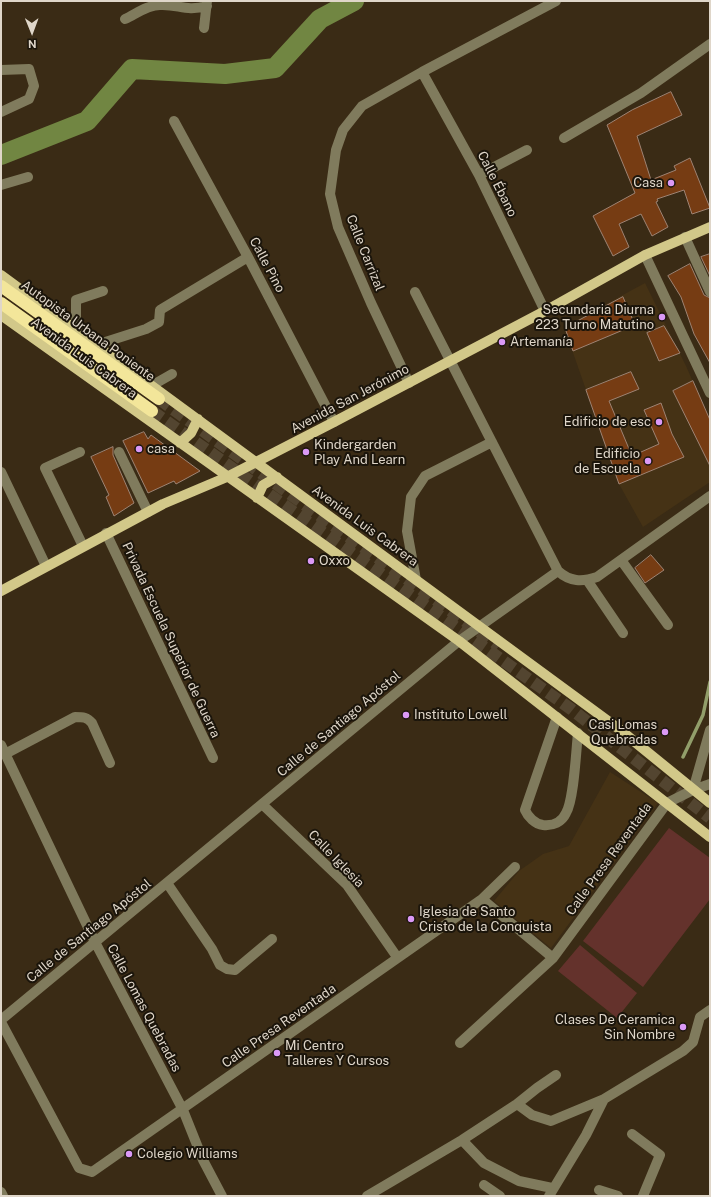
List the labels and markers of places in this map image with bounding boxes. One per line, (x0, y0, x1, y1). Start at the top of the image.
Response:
place label: Casa (633, 175, 663, 191)
marker: Casa (666, 178, 676, 188)
place label: Secundaria Diurna 223 Turno Matutino (535, 302, 654, 333)
marker: Secundaria Diurna 223 Turno Matutino (657, 312, 667, 322)
place label: Artemanía (510, 334, 573, 350)
marker: Artemanía (497, 337, 507, 347)
place label: Edificio de esc (564, 414, 651, 430)
marker: Edificio de esc (654, 417, 664, 427)
place label: Kindergarden Play And Learn (314, 437, 405, 468)
place label: casa (147, 441, 175, 457)
marker: casa (134, 444, 144, 454)
place label: Edificio de Escuela (574, 446, 640, 477)
marker: Kindergarden Play And Learn (301, 447, 311, 457)
marker: Edificio de Escuela (643, 456, 653, 466)
place label: Oxxo (319, 553, 350, 569)
marker: Oxxo (306, 556, 316, 566)
place label: Instituto Lowell (414, 707, 507, 723)
marker: Instituto Lowell (401, 710, 411, 720)
place label: Casi Lomas Quebradas (589, 717, 657, 748)
marker: Casi Lomas Quebradas (660, 727, 670, 737)
place label: Iglesia de Santo Cristo de la Conquista (419, 904, 552, 935)
marker: Iglesia de Santo Cristo de la Conquista (406, 914, 416, 924)
place label: Clases De Ceramica Sin Nombre (555, 1012, 675, 1043)
marker: Clases De Ceramica Sin Nombre (678, 1022, 688, 1032)
place label: Mi Centro Talleres Y Cursos (285, 1038, 389, 1069)
marker: Mi Centro Talleres Y Cursos (272, 1048, 282, 1058)
place label: Colegio Williams (137, 1146, 238, 1162)
marker: Colegio Williams (124, 1149, 134, 1159)

